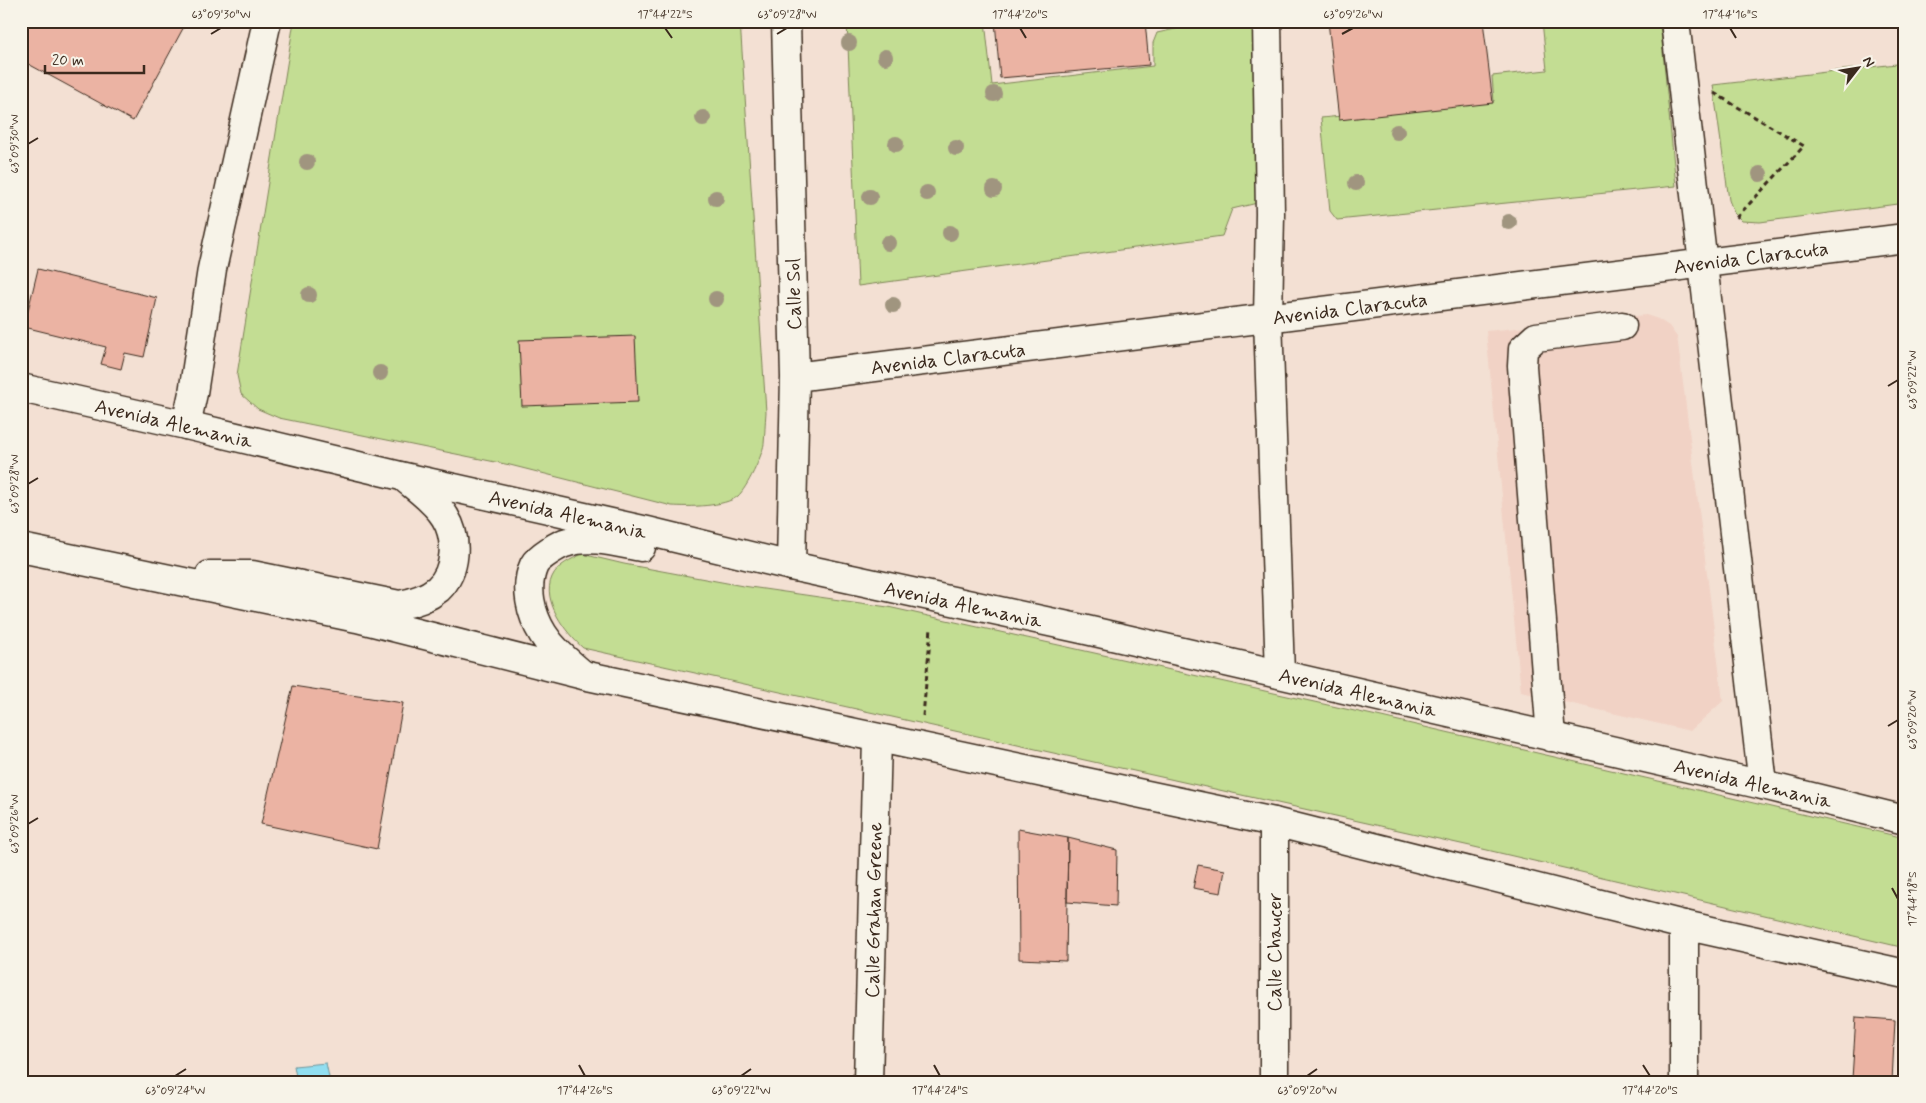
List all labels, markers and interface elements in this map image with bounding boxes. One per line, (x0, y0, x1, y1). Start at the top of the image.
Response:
text: 63°09'30"W (191, 7, 251, 23)
text: 17°44'22"S (637, 7, 693, 23)
text: 63°09'28"W (757, 7, 817, 23)
text: 17°44'20"S (992, 7, 1048, 23)
text: 63°09'26"W (1323, 7, 1383, 23)
text: 17°44'16"S (1702, 7, 1758, 23)
scale bar (45, 42, 144, 74)
north arrow (1834, 42, 1884, 92)
text: 20 m (52, 51, 84, 71)
text: N (1858, 53, 1878, 70)
text: 63°09'30"W (7, 114, 23, 174)
street label: Avenida Claracuta (1672, 236, 1830, 281)
street label: Calle Sol (780, 258, 809, 330)
street label: Avenida Claracuta (1271, 287, 1429, 332)
street label: Avenida Claracuta (869, 337, 1027, 382)
text: 63°09'22"W (1905, 350, 1921, 410)
street label: Avenida Alemania (92, 393, 256, 456)
text: 63°09'28"W (7, 454, 23, 514)
street label: Avenida Alemania (486, 484, 650, 547)
street label: Avenida Alemania (881, 575, 1045, 636)
street label: Avenida Alemania (1276, 662, 1440, 725)
text: 63°09'20"W (1905, 690, 1921, 750)
street label: Avenida Alemania (1671, 753, 1835, 816)
text: 63°09'26"W (7, 794, 23, 854)
street label: Calle Grahan Greene (859, 822, 890, 998)
text: 17°44'18"S (1905, 871, 1921, 927)
street label: Calle Chaucer (1262, 892, 1289, 1012)
text: 63°09'24"W (145, 1083, 205, 1099)
text: 17°44'26"S (557, 1083, 613, 1099)
text: 63°09'22"W (711, 1083, 771, 1099)
text: 17°44'24"S (912, 1083, 969, 1099)
text: 63°09'20"W (1277, 1083, 1337, 1099)
text: 17°44'20"S (1622, 1083, 1678, 1099)

